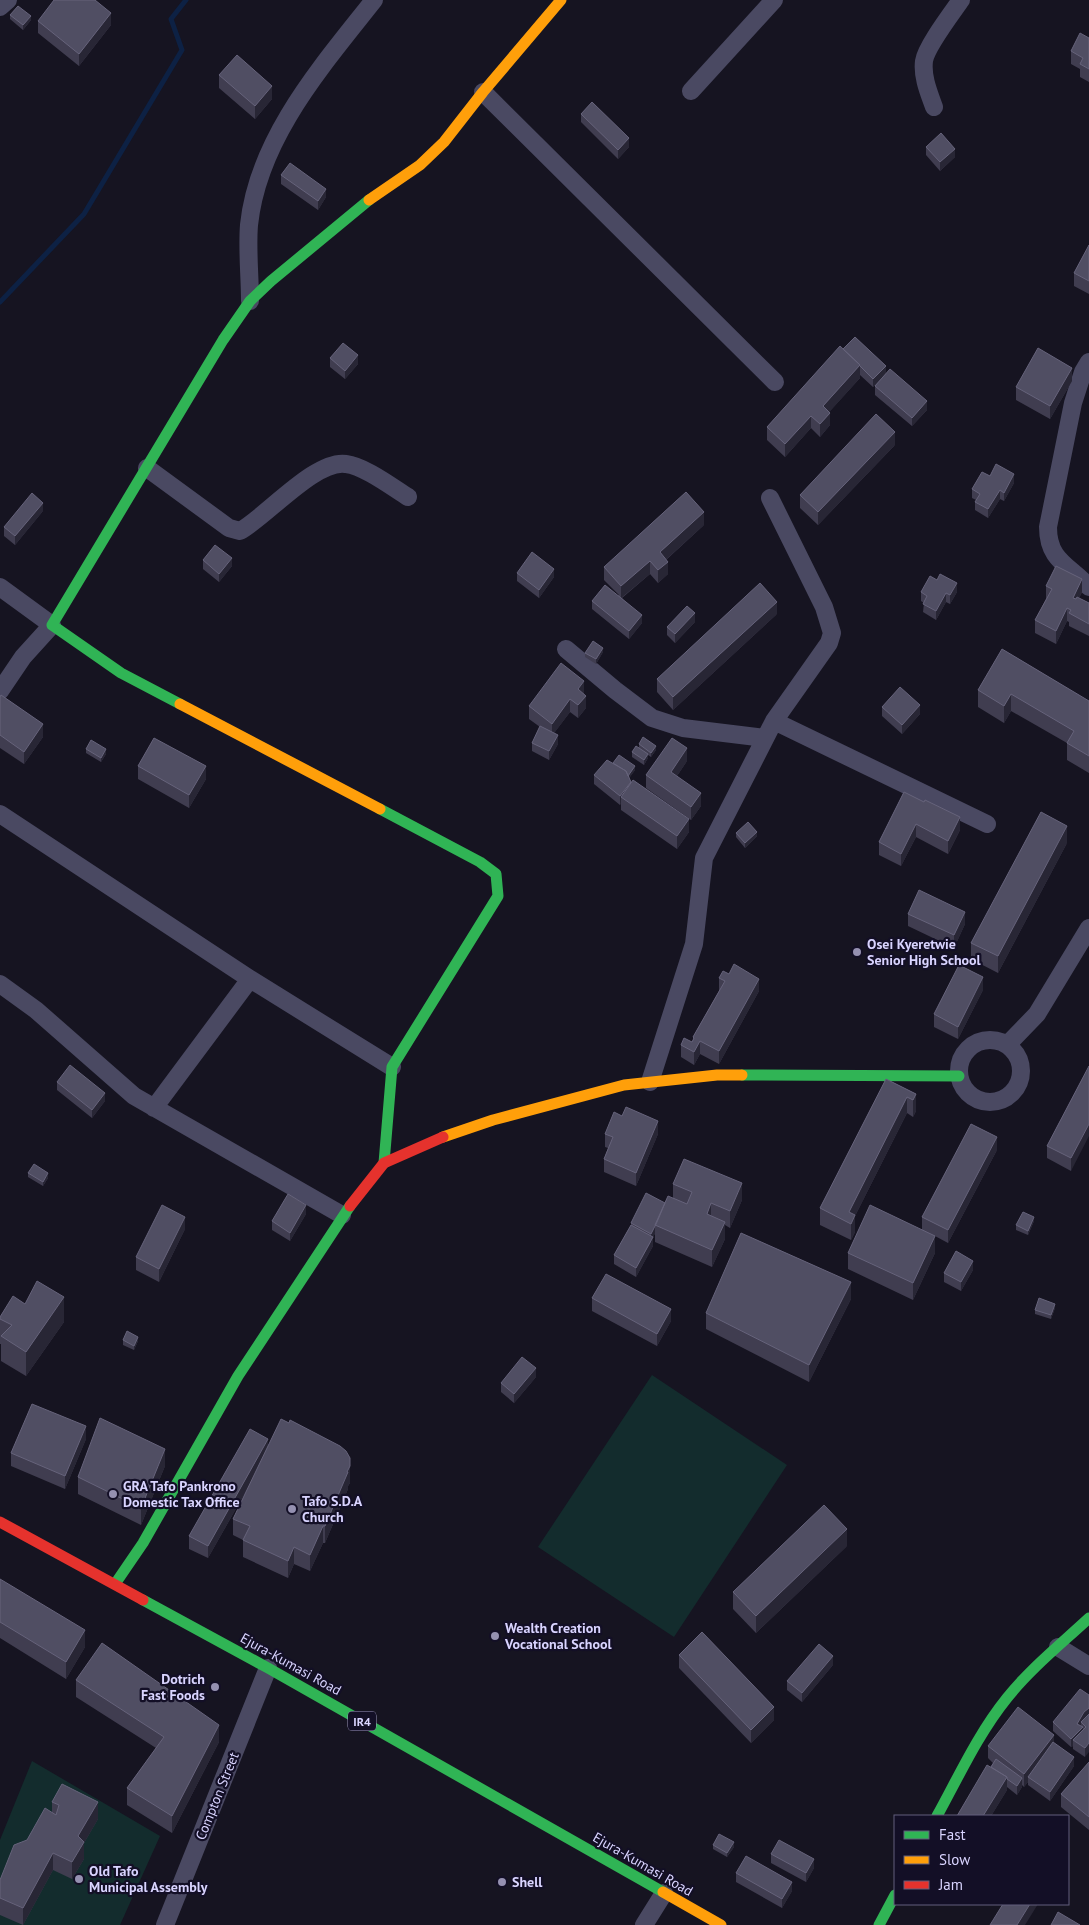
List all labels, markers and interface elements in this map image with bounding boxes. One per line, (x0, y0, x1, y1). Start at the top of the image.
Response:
place label: Osei Kyeretwie Senior High School (867, 935, 982, 969)
marker: Osei Kyeretwie Senior High School (851, 946, 863, 958)
place label: GRA Tafo Pankrono Domestic Tax Office (123, 1477, 240, 1511)
marker: GRA Tafo Pankrono Domestic Tax Office (107, 1488, 119, 1500)
place label: Tafo S.D.A Church (302, 1492, 363, 1526)
marker: Tafo S.D.A Church (286, 1503, 298, 1515)
place label: Wealth Creation Vocational School (504, 1619, 612, 1653)
street label: Ejura-Kumasi Road (237, 1629, 345, 1699)
marker: Wealth Creation Vocational School (489, 1630, 501, 1642)
place label: Dotrich Fast Foods (141, 1670, 205, 1704)
marker: Dotrich Fast Foods (209, 1681, 221, 1693)
road number: IR4 (348, 1712, 376, 1730)
street label: Compton Street (191, 1749, 243, 1843)
legend (894, 1815, 1069, 1905)
text: Fast (939, 1825, 966, 1844)
street label: Ejura-Kumasi Road (590, 1828, 696, 1900)
text: Slow (939, 1850, 970, 1869)
place label: Old Tafo Municipal Assembly (89, 1862, 208, 1896)
marker: Old Tafo Municipal Assembly (73, 1873, 85, 1885)
place label: Shell (512, 1873, 543, 1891)
text: Jam (938, 1875, 963, 1894)
marker: Shell (496, 1876, 508, 1888)

